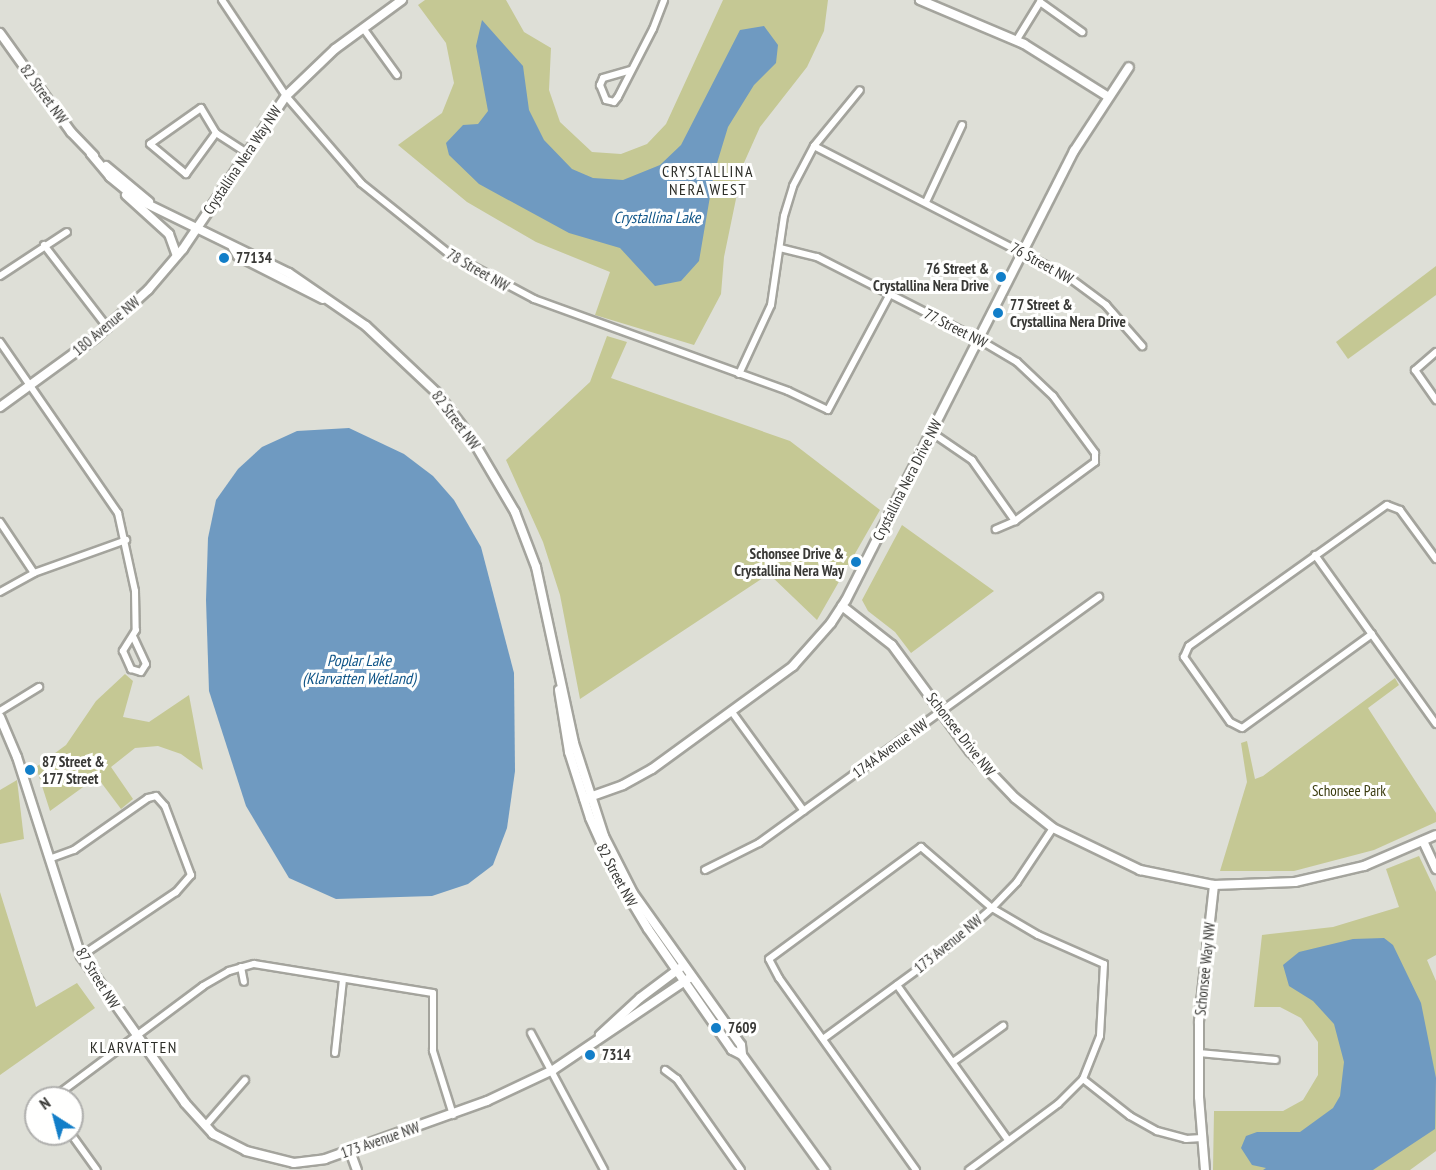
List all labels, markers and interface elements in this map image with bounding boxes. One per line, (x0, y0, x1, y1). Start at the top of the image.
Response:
street label: 82 Street NW (16, 61, 72, 127)
street label: Crystallina Nera Way NW (199, 102, 285, 218)
district label: CRYSTALLINA NERA WEST (662, 161, 754, 199)
water label: Crystallina Lake (614, 207, 700, 227)
street label: 76 Street NW (1007, 238, 1077, 288)
street label: 78 Street NW (444, 245, 512, 295)
place label: 77134 (236, 249, 272, 267)
marker: 77134 (217, 251, 231, 265)
place label: 76 Street & Crystallina Nera Drive (873, 259, 989, 294)
marker: 76 Street & Crystallina Nera Drive (994, 270, 1008, 284)
street label: 180 Avenue NW (69, 293, 143, 359)
place label: 77 Street & Crystallina Nera Drive (1010, 295, 1126, 330)
street label: 77 Street NW (921, 304, 991, 352)
marker: 77 Street & Crystallina Nera Drive (991, 306, 1005, 320)
street label: 82 Street NW (428, 387, 484, 453)
street label: Crystallina Nera Drive NW (869, 416, 945, 544)
place label: Schonsee Drive & Crystallina Nera Way (734, 544, 844, 579)
marker: Schonsee Drive & Crystallina Nera Way (849, 555, 863, 569)
water label: Poplar Lake (Klarvatten Wetland) (302, 650, 416, 688)
street label: Schonsee Drive NW (923, 689, 999, 779)
street label: 174A Avenue NW (848, 714, 932, 782)
place label: 87 Street & 177 Street (42, 752, 105, 787)
marker: 87 Street & 177 Street (23, 763, 37, 777)
park label: Schonsee Park (1312, 782, 1386, 800)
street label: 82 Street NW (593, 840, 641, 910)
street label: 173 Avenue NW (910, 911, 986, 977)
street label: Schonsee Way NW (1191, 921, 1219, 1017)
street label: 87 Street NW (72, 944, 124, 1012)
place label: 7609 (728, 1019, 757, 1037)
marker: 7609 (709, 1021, 723, 1035)
district label: KLARVATTEN (90, 1037, 178, 1057)
place label: 7314 (602, 1046, 631, 1064)
marker: 7314 (583, 1048, 597, 1062)
north arrow (24, 1086, 84, 1146)
text: N (35, 1092, 54, 1114)
street label: 173 Avenue NW (338, 1118, 422, 1162)

